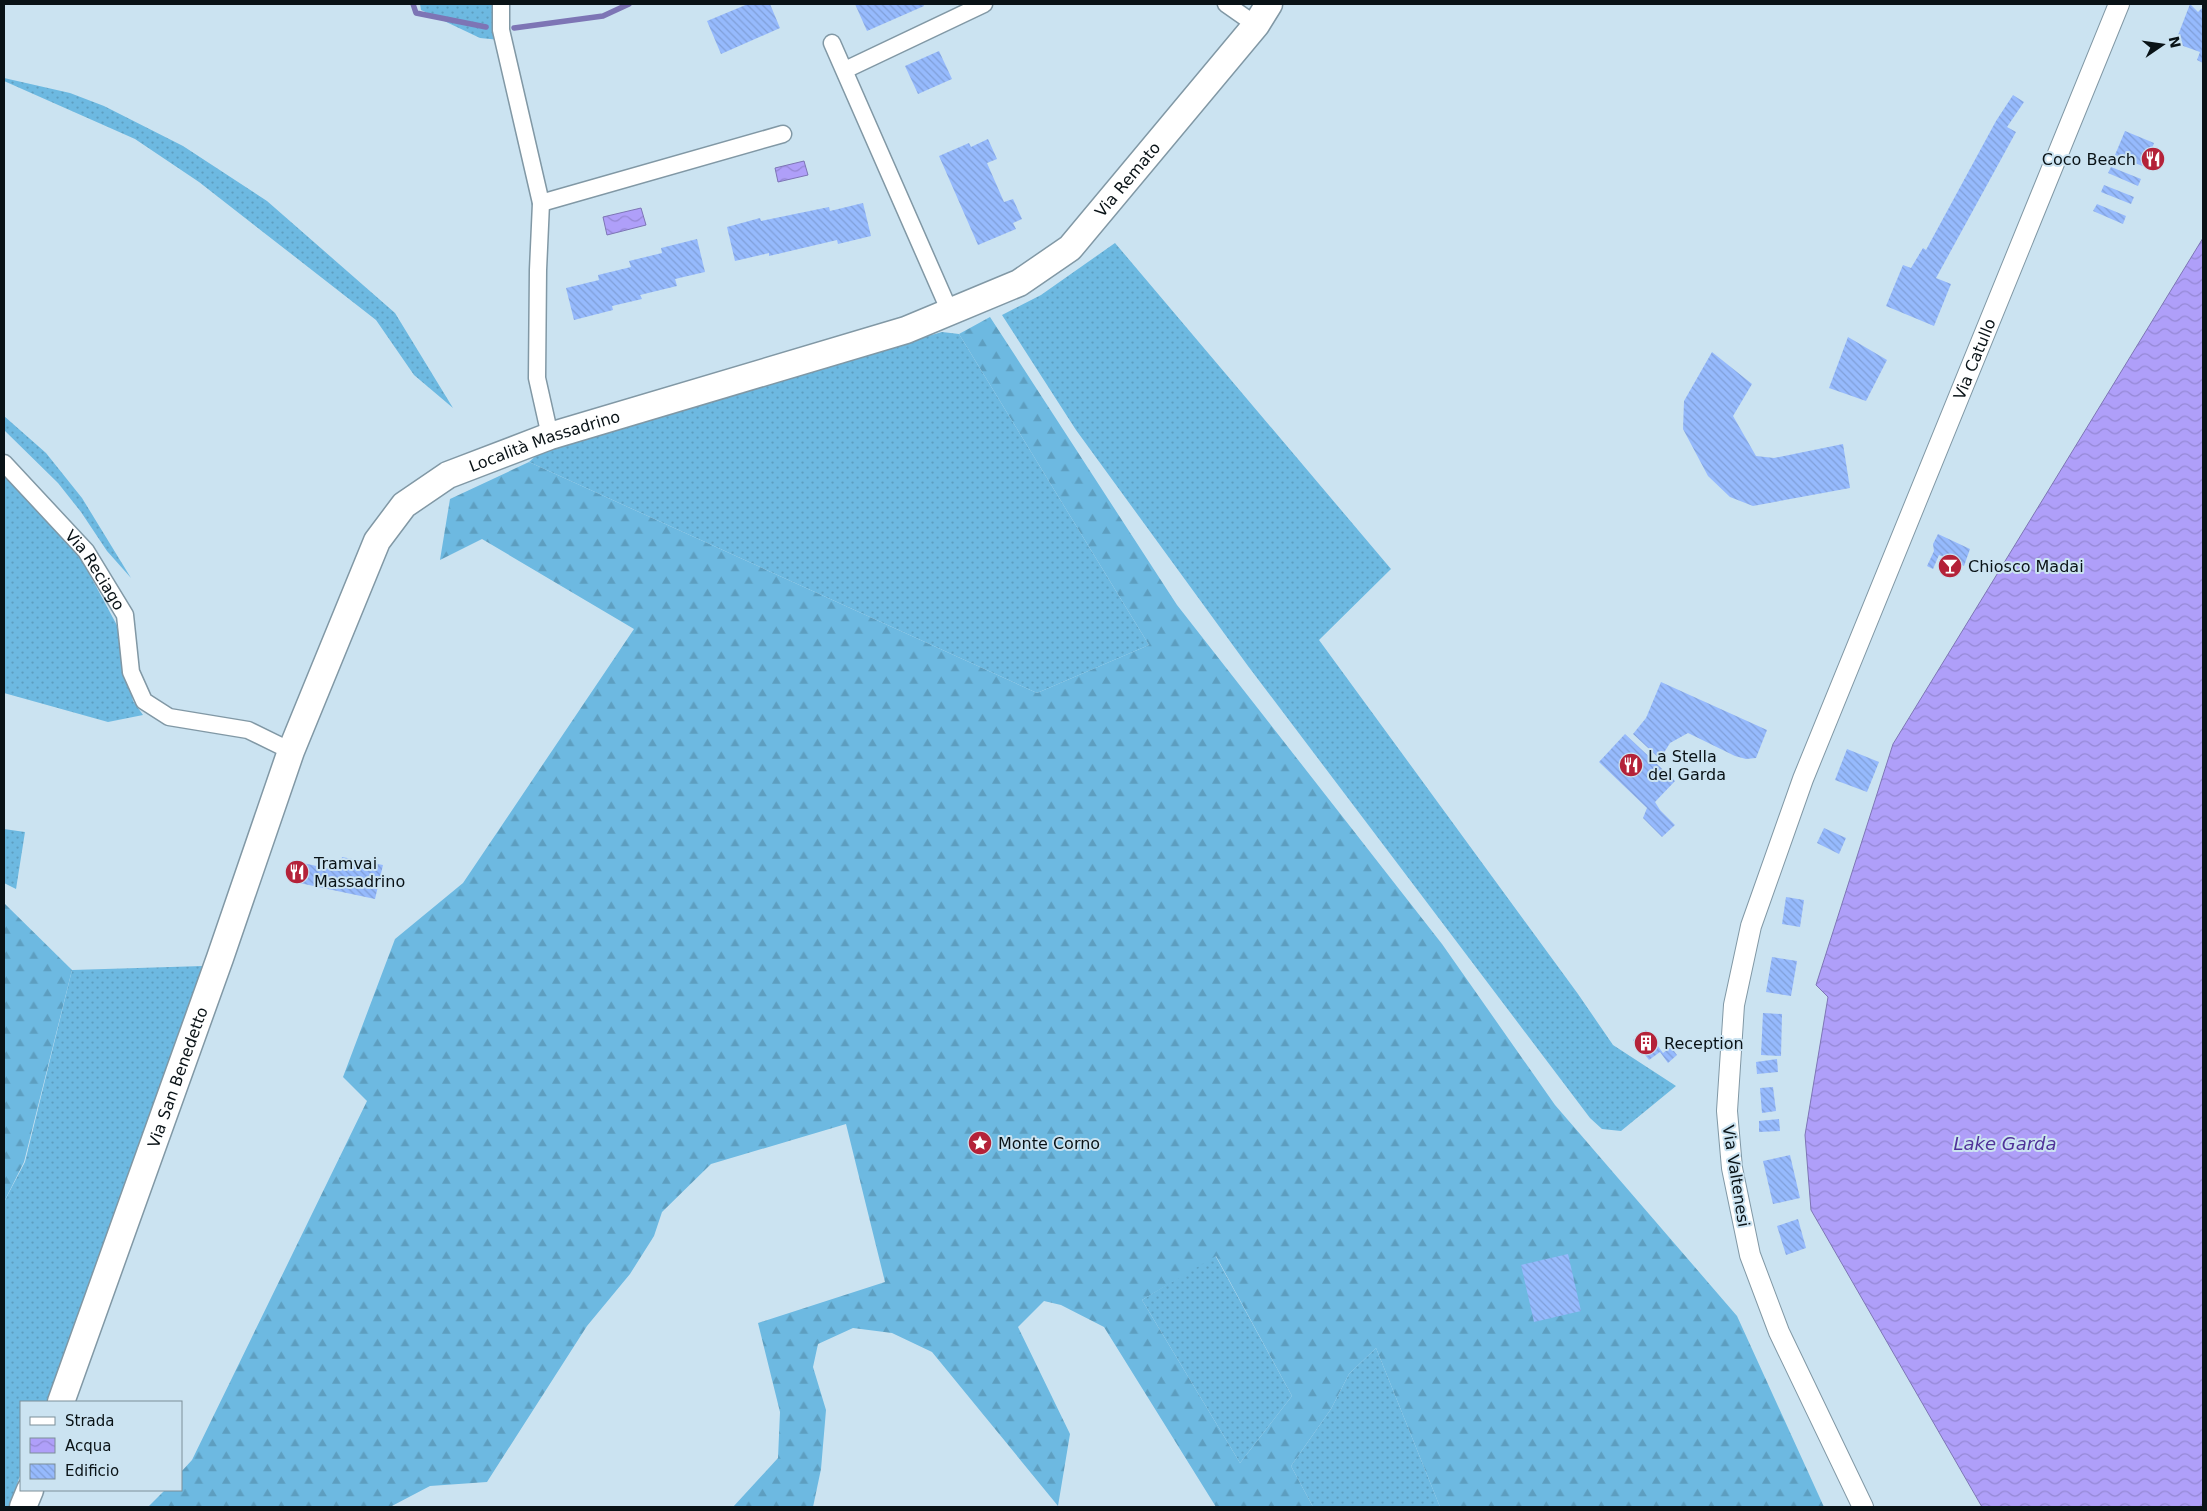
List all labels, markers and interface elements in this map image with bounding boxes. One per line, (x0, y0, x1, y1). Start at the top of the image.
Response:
north arrow (2137, 20, 2187, 70)
text: N (2166, 35, 2184, 50)
street label: Via Remato (1091, 138, 1164, 221)
restaurant icon: Coco Beach (2140, 146, 2166, 172)
place label: Coco Beach (2042, 150, 2136, 169)
street label: Via Catullo (1949, 316, 1999, 402)
street label: Località Massadrino (466, 406, 622, 476)
street label: Via Reciago (61, 526, 129, 613)
bar icon: Chiosco Madai (1937, 553, 1963, 579)
place label: Chiosco Madai (1968, 557, 2084, 576)
place label: La Stella del Garda (1648, 747, 1726, 784)
restaurant icon: La Stella del Garda (1618, 752, 1644, 778)
place label: Tramvai Massadrino (313, 854, 405, 891)
restaurant icon: Tramvai Massadrino (284, 859, 310, 885)
street label: Via San Benedetto (143, 1004, 211, 1150)
building icon: Reception (1633, 1030, 1659, 1056)
place label: Reception (1664, 1034, 1744, 1053)
street label: Via Valtenesi (1719, 1124, 1753, 1228)
place icon: Monte Corno (967, 1130, 993, 1156)
water label: Lake Garda (1953, 1133, 2057, 1154)
place label: Monte Corno (998, 1134, 1100, 1153)
legend (20, 1401, 182, 1491)
text: Strada (65, 1412, 114, 1430)
text: Acqua (65, 1437, 111, 1455)
text: Edificio (65, 1462, 119, 1480)

